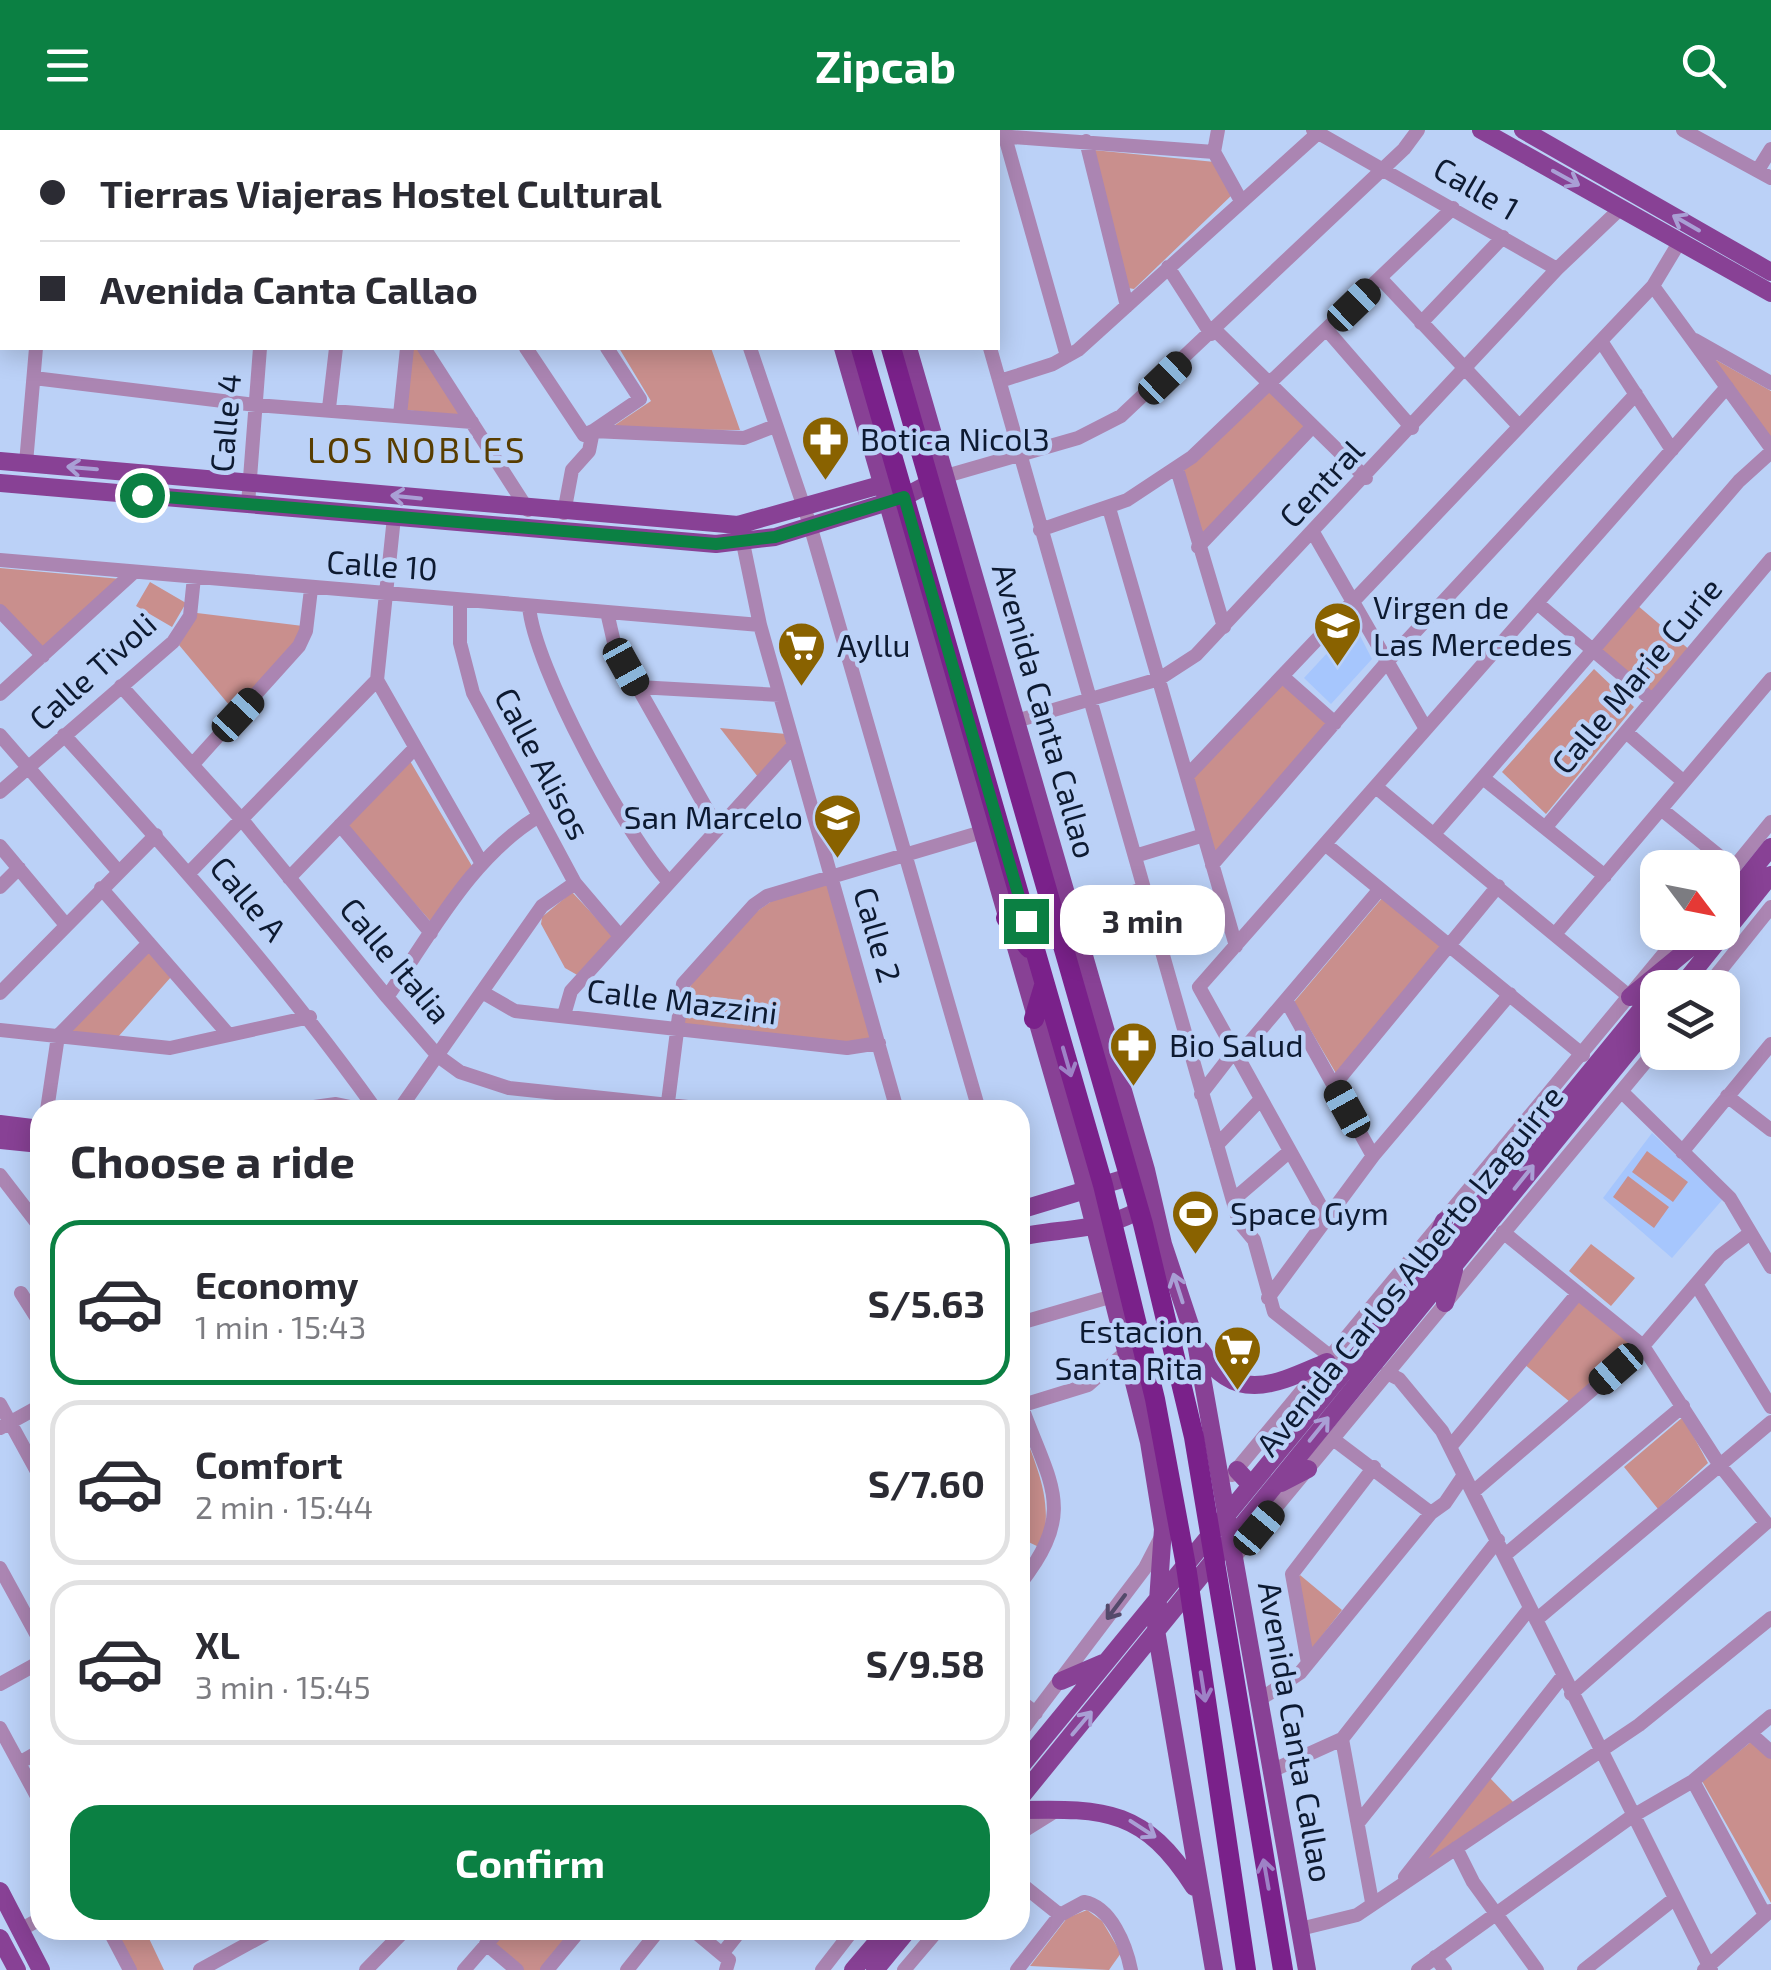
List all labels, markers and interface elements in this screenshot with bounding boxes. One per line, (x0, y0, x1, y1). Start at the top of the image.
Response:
icon: menu (40, 38, 95, 93)
text: Zipcab (815, 38, 956, 92)
icon: search (1676, 38, 1731, 93)
street label: Calle 1 (1428, 148, 1526, 227)
one-way arrow (1550, 168, 1580, 188)
text: Tierras Viajeras Hostel Cultural (100, 170, 662, 216)
one-way arrow (1672, 213, 1702, 233)
text: Avenida Canta Callao (100, 266, 478, 312)
car (1322, 273, 1386, 337)
car (1133, 346, 1197, 410)
street label: Calle 4 (201, 372, 247, 474)
pharmacy icon: Botica Nicol3 (799, 414, 851, 482)
place label: Botica Nicol3 (860, 419, 1050, 457)
district label: LOS NOBLES (307, 428, 527, 470)
street label: Central (1270, 431, 1371, 534)
one-way arrow (67, 458, 99, 477)
route start (120, 473, 165, 518)
one-way arrow (390, 488, 422, 507)
street label: Calle 10 (325, 541, 439, 587)
street label: Avenida Canta Callao (986, 559, 1106, 862)
street label: Calle Marie Curie (1542, 569, 1729, 780)
place label: Virgen de Las Mercedes (1373, 587, 1572, 662)
school or university icon: Virgen de Las Mercedes (1312, 600, 1364, 668)
street label: Calle Tivoli (20, 604, 163, 737)
supermarket icon: Ayllu (776, 620, 828, 688)
place label: Ayllu (837, 625, 910, 663)
car (598, 633, 654, 701)
street label: Calle Alisos (488, 681, 600, 845)
car (207, 683, 269, 747)
school or university icon: San Marcelo (812, 792, 864, 860)
place label: San Marcelo (623, 797, 803, 835)
street label: Calle A (203, 848, 296, 948)
north arrow (1640, 850, 1740, 950)
map controls (1640, 850, 1740, 1070)
street label: Calle 2 (847, 883, 911, 986)
callout: 3 min (1061, 886, 1226, 956)
street label: Calle Italia (333, 889, 460, 1030)
route end (1004, 899, 1049, 944)
text: 3 min (1102, 901, 1183, 939)
street label: Calle Mazzini (585, 969, 780, 1031)
button: layers (1640, 970, 1740, 1070)
pharmacy icon: Bio Salud (1108, 1020, 1160, 1088)
place label: Bio Salud (1169, 1025, 1304, 1063)
one-way arrow (1059, 1045, 1077, 1077)
car (1319, 1075, 1375, 1143)
street label: Avenida Carlos Alberto Izaguirre (1247, 1077, 1570, 1463)
text: Choose a ride (70, 1133, 355, 1187)
one-way arrow (1513, 1165, 1535, 1191)
sports icon: Space Gym (1169, 1188, 1221, 1256)
place label: Space Gym (1230, 1193, 1389, 1231)
icon: car (75, 1258, 165, 1348)
text: Economy (195, 1261, 359, 1307)
one-way arrow (1167, 1273, 1185, 1304)
text: S/5.63 (868, 1280, 985, 1326)
text: 1 min · 15:43 (195, 1307, 366, 1345)
place label: Estacion Santa Rita (1055, 1311, 1203, 1386)
supermarket icon: Estacion Santa Rita (1212, 1324, 1264, 1392)
car (1584, 1338, 1648, 1400)
one-way arrow (1308, 1417, 1330, 1443)
icon: car (75, 1438, 165, 1528)
text: Comfort (195, 1441, 343, 1487)
text: S/7.60 (868, 1460, 985, 1506)
text: 2 min · 15:44 (195, 1487, 373, 1525)
car (1228, 1495, 1290, 1561)
street label: Avenida Canta Callao (1252, 1578, 1342, 1885)
one-way arrow (1106, 1593, 1127, 1620)
icon: car (75, 1618, 165, 1708)
text: XL (195, 1621, 240, 1667)
text: S/9.58 (866, 1640, 985, 1686)
text: 3 min · 15:45 (195, 1667, 371, 1705)
one-way arrow (1194, 1670, 1213, 1702)
one-way arrow (1071, 1710, 1093, 1736)
button: Confirm (70, 1805, 990, 1920)
one-way arrow (1128, 1818, 1157, 1839)
one-way arrow (1257, 1858, 1275, 1891)

